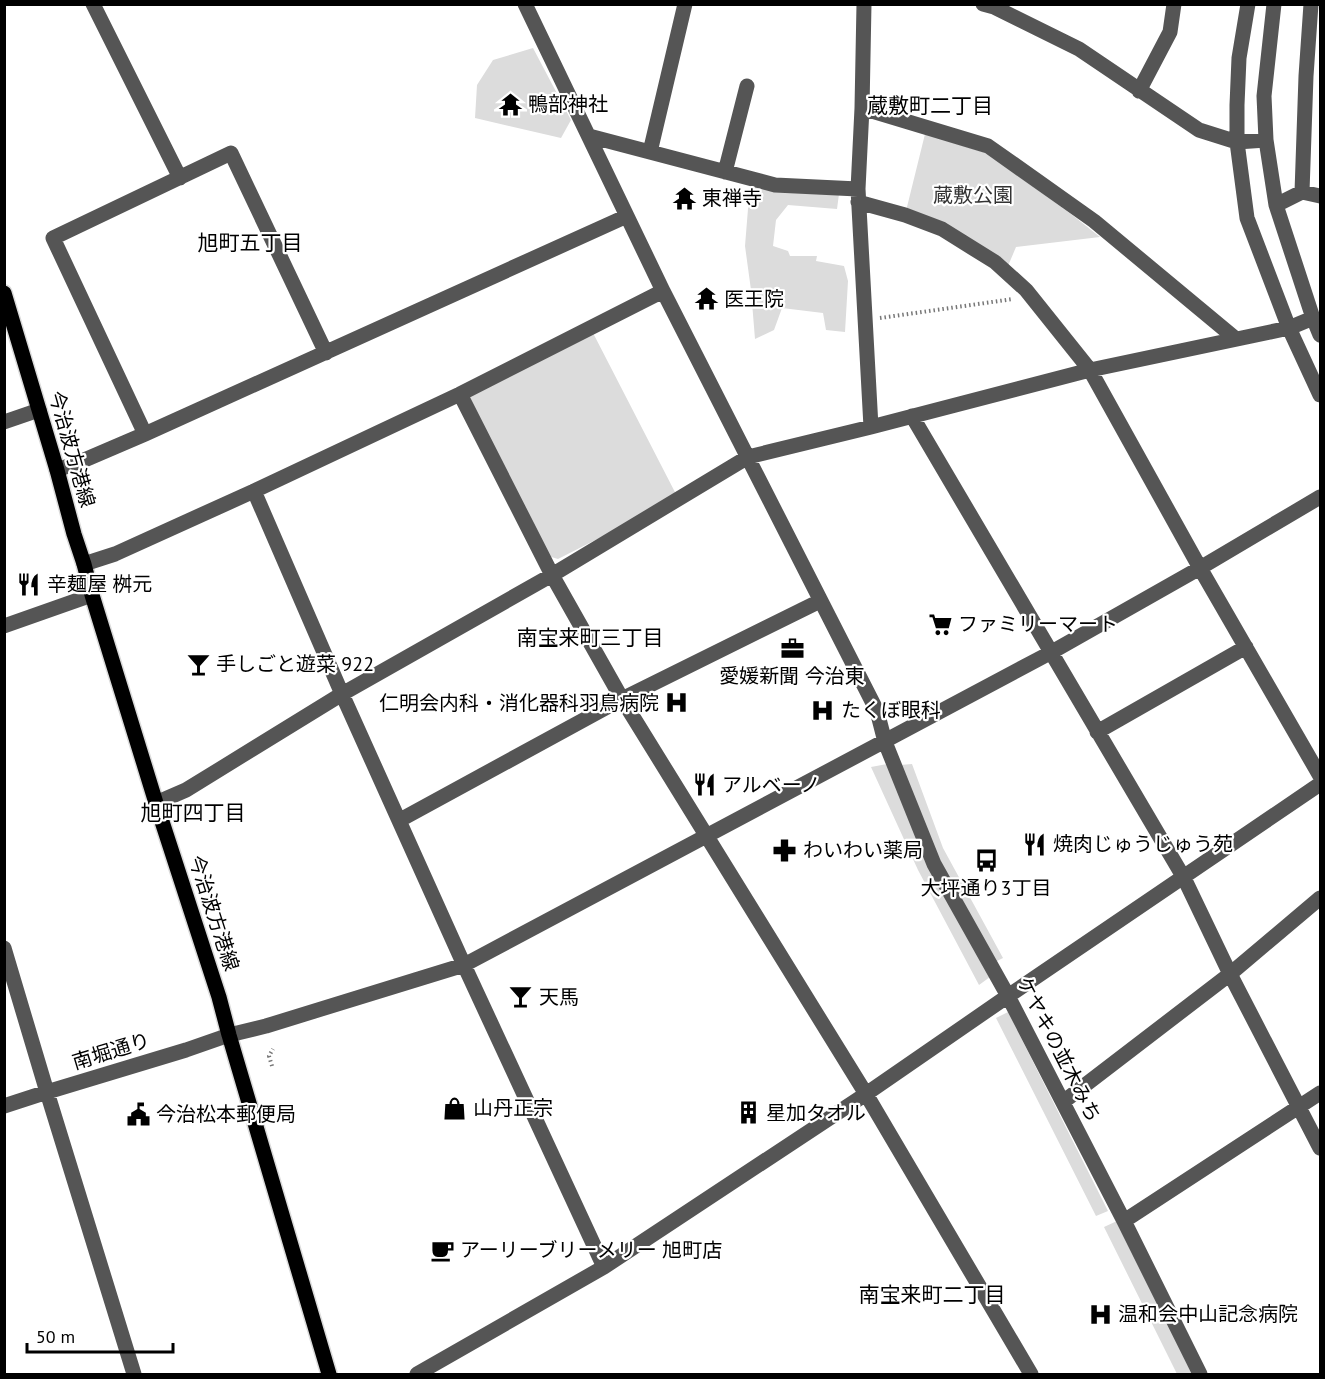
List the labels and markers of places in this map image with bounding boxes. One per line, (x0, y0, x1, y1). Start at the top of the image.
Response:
temple icon: 鴨部神社 (497, 91, 523, 117)
place label: 鴨部神社 (528, 91, 608, 117)
temple icon: 東禅寺 (671, 185, 697, 211)
place label: 東禅寺 (702, 185, 762, 211)
temple icon: 医王院 (693, 286, 719, 312)
place label: 医王院 (724, 286, 784, 312)
restaurant icon: 辛麺屋 桝元 (16, 571, 42, 597)
place label: 辛麺屋 桝元 (47, 571, 152, 597)
supermarket icon: ファミリーマート (927, 611, 953, 637)
place label: ファミリーマート (958, 611, 1118, 637)
office icon: 愛媛新聞 今治東 (779, 636, 805, 662)
bar icon: 手しごと遊菜 922 (185, 651, 211, 677)
place label: 手しごと遊菜 922 (216, 651, 374, 677)
place label: 愛媛新聞 今治東 (719, 663, 865, 689)
place label: 仁明会内科・消化器科羽鳥病院 (379, 690, 659, 716)
hospital icon: 仁明会内科・消化器科羽鳥病院 (664, 690, 690, 716)
hospital icon: たくぼ眼科 (810, 697, 836, 723)
place label: たくぼ眼科 (841, 697, 941, 723)
restaurant icon: アルベーノ (691, 772, 717, 798)
place label: アルベーノ (722, 772, 821, 798)
restaurant icon: 焼肉じゅうじゅう苑 (1022, 831, 1048, 857)
place label: 焼肉じゅうじゅう苑 (1053, 831, 1233, 857)
pharmacy icon: わいわい薬局 (772, 837, 798, 863)
place label: わいわい薬局 (803, 837, 923, 863)
bus stop icon: 大坪通り3丁目 (973, 848, 999, 874)
place label: 大坪通り3丁目 (921, 875, 1051, 901)
bar icon: 天馬 (508, 984, 534, 1010)
place label: 天馬 (539, 984, 579, 1010)
shop icon: 山丹正宗 (442, 1095, 468, 1121)
place label: 山丹正宗 (473, 1095, 553, 1121)
building icon: 星加タオル (735, 1100, 761, 1126)
place label: 星加タオル (766, 1100, 866, 1126)
public building icon: 今治松本郵便局 (125, 1101, 151, 1127)
place label: 今治松本郵便局 (156, 1101, 296, 1127)
cafe icon: アーリーブリーメリー 旭町店 (429, 1237, 455, 1263)
place label: アーリーブリーメリー 旭町店 (460, 1237, 722, 1263)
hospital icon: 温和会中山記念病院 (1087, 1301, 1113, 1327)
place label: 温和会中山記念病院 (1118, 1301, 1298, 1327)

